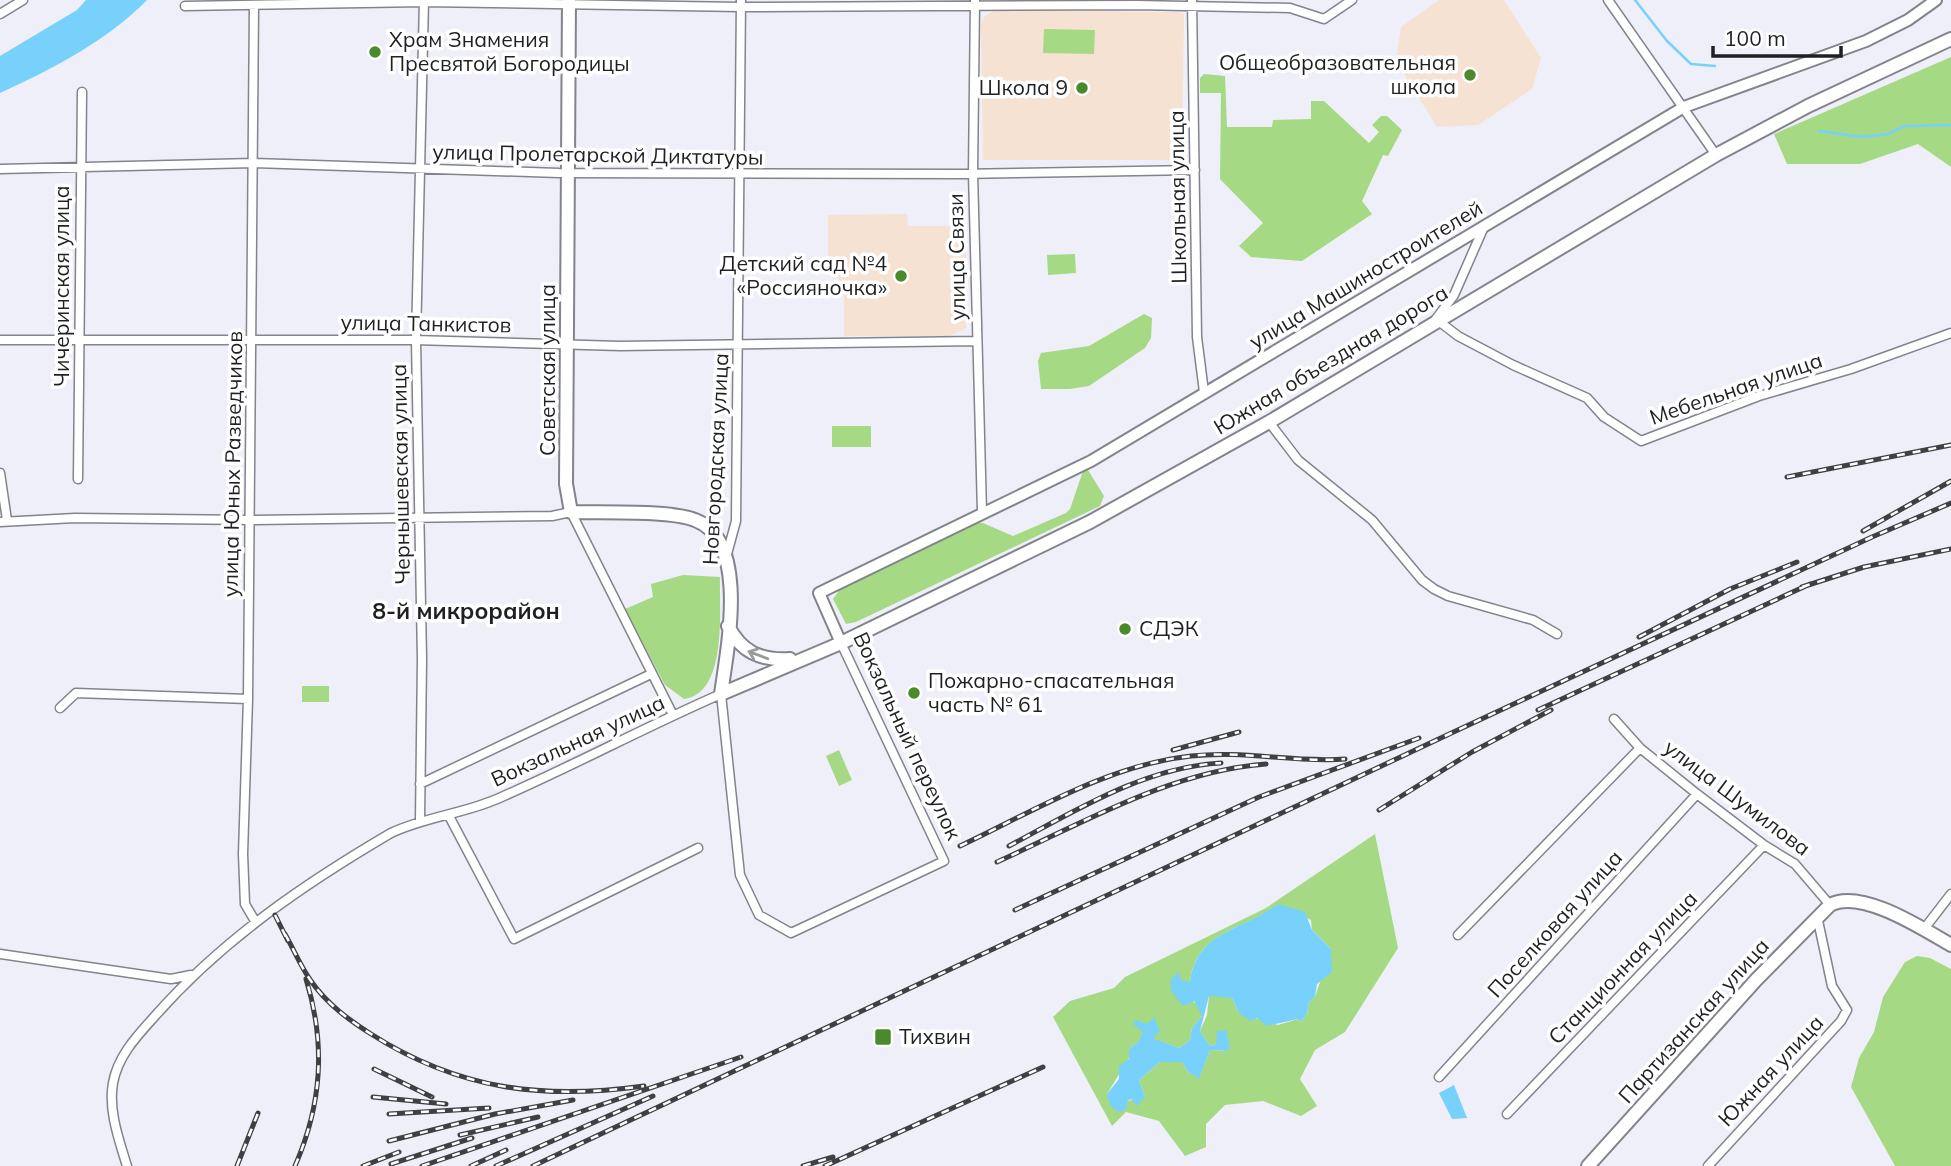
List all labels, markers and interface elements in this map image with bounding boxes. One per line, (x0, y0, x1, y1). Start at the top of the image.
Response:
scale bar (1713, 14, 1841, 58)
text: 100 m (1724, 25, 1786, 51)
place label: Храм Знамения Пресвятой Богородицы (389, 26, 630, 76)
marker: Храм Знамения Пресвятой Богородицы (367, 44, 383, 60)
place label: Общеобразовательная школа (1219, 49, 1456, 99)
marker: Общеобразовательная школа (1462, 67, 1478, 83)
place label: Школа 9 (979, 74, 1068, 100)
marker: Школа 9 (1074, 80, 1090, 96)
street label: Школьная улица (1162, 110, 1192, 284)
street label: улица Пролетарской Диктатуры (432, 138, 764, 170)
street label: Чичеринская улица (48, 185, 74, 387)
street label: улица Связи (942, 193, 970, 321)
street label: улица Машиностроителей (1244, 194, 1487, 354)
place label: Детский сад №4 «Россияночка» (720, 250, 887, 300)
marker: Детский сад №4 «Россияночка» (893, 268, 909, 284)
street label: Южная объездная дорога (1209, 279, 1452, 439)
street label: Советская улица (534, 284, 560, 456)
street label: улица Танкистов (340, 309, 512, 337)
street label: улица Юных Разведчиков (217, 331, 247, 597)
street label: Мебельная улица (1646, 346, 1825, 430)
street label: Новгородская улица (696, 352, 734, 566)
street label: Чернышевская улица (385, 364, 415, 585)
district label: 8-й микрорайон (372, 596, 560, 625)
place label: СДЭК (1139, 615, 1199, 641)
marker: СДЭК (1117, 621, 1133, 637)
street label: Вокзальный переулок (848, 628, 968, 844)
one-way arrow (748, 647, 769, 660)
place label: Пожарно-спасательная часть № 61 (928, 667, 1174, 717)
marker: Пожарно-спасательная часть № 61 (906, 685, 922, 701)
street label: Вокзальная улица (487, 688, 669, 792)
street label: улица Шумилова (1659, 734, 1816, 861)
street label: Поселковая улица (1481, 844, 1627, 1002)
street label: Станционная улица (1542, 885, 1702, 1049)
street label: Партизанская улица (1612, 933, 1774, 1108)
street label: Южная улица (1712, 1009, 1828, 1131)
place label: Тихвин (899, 1023, 971, 1049)
marker: Тихвин (873, 1027, 893, 1047)

